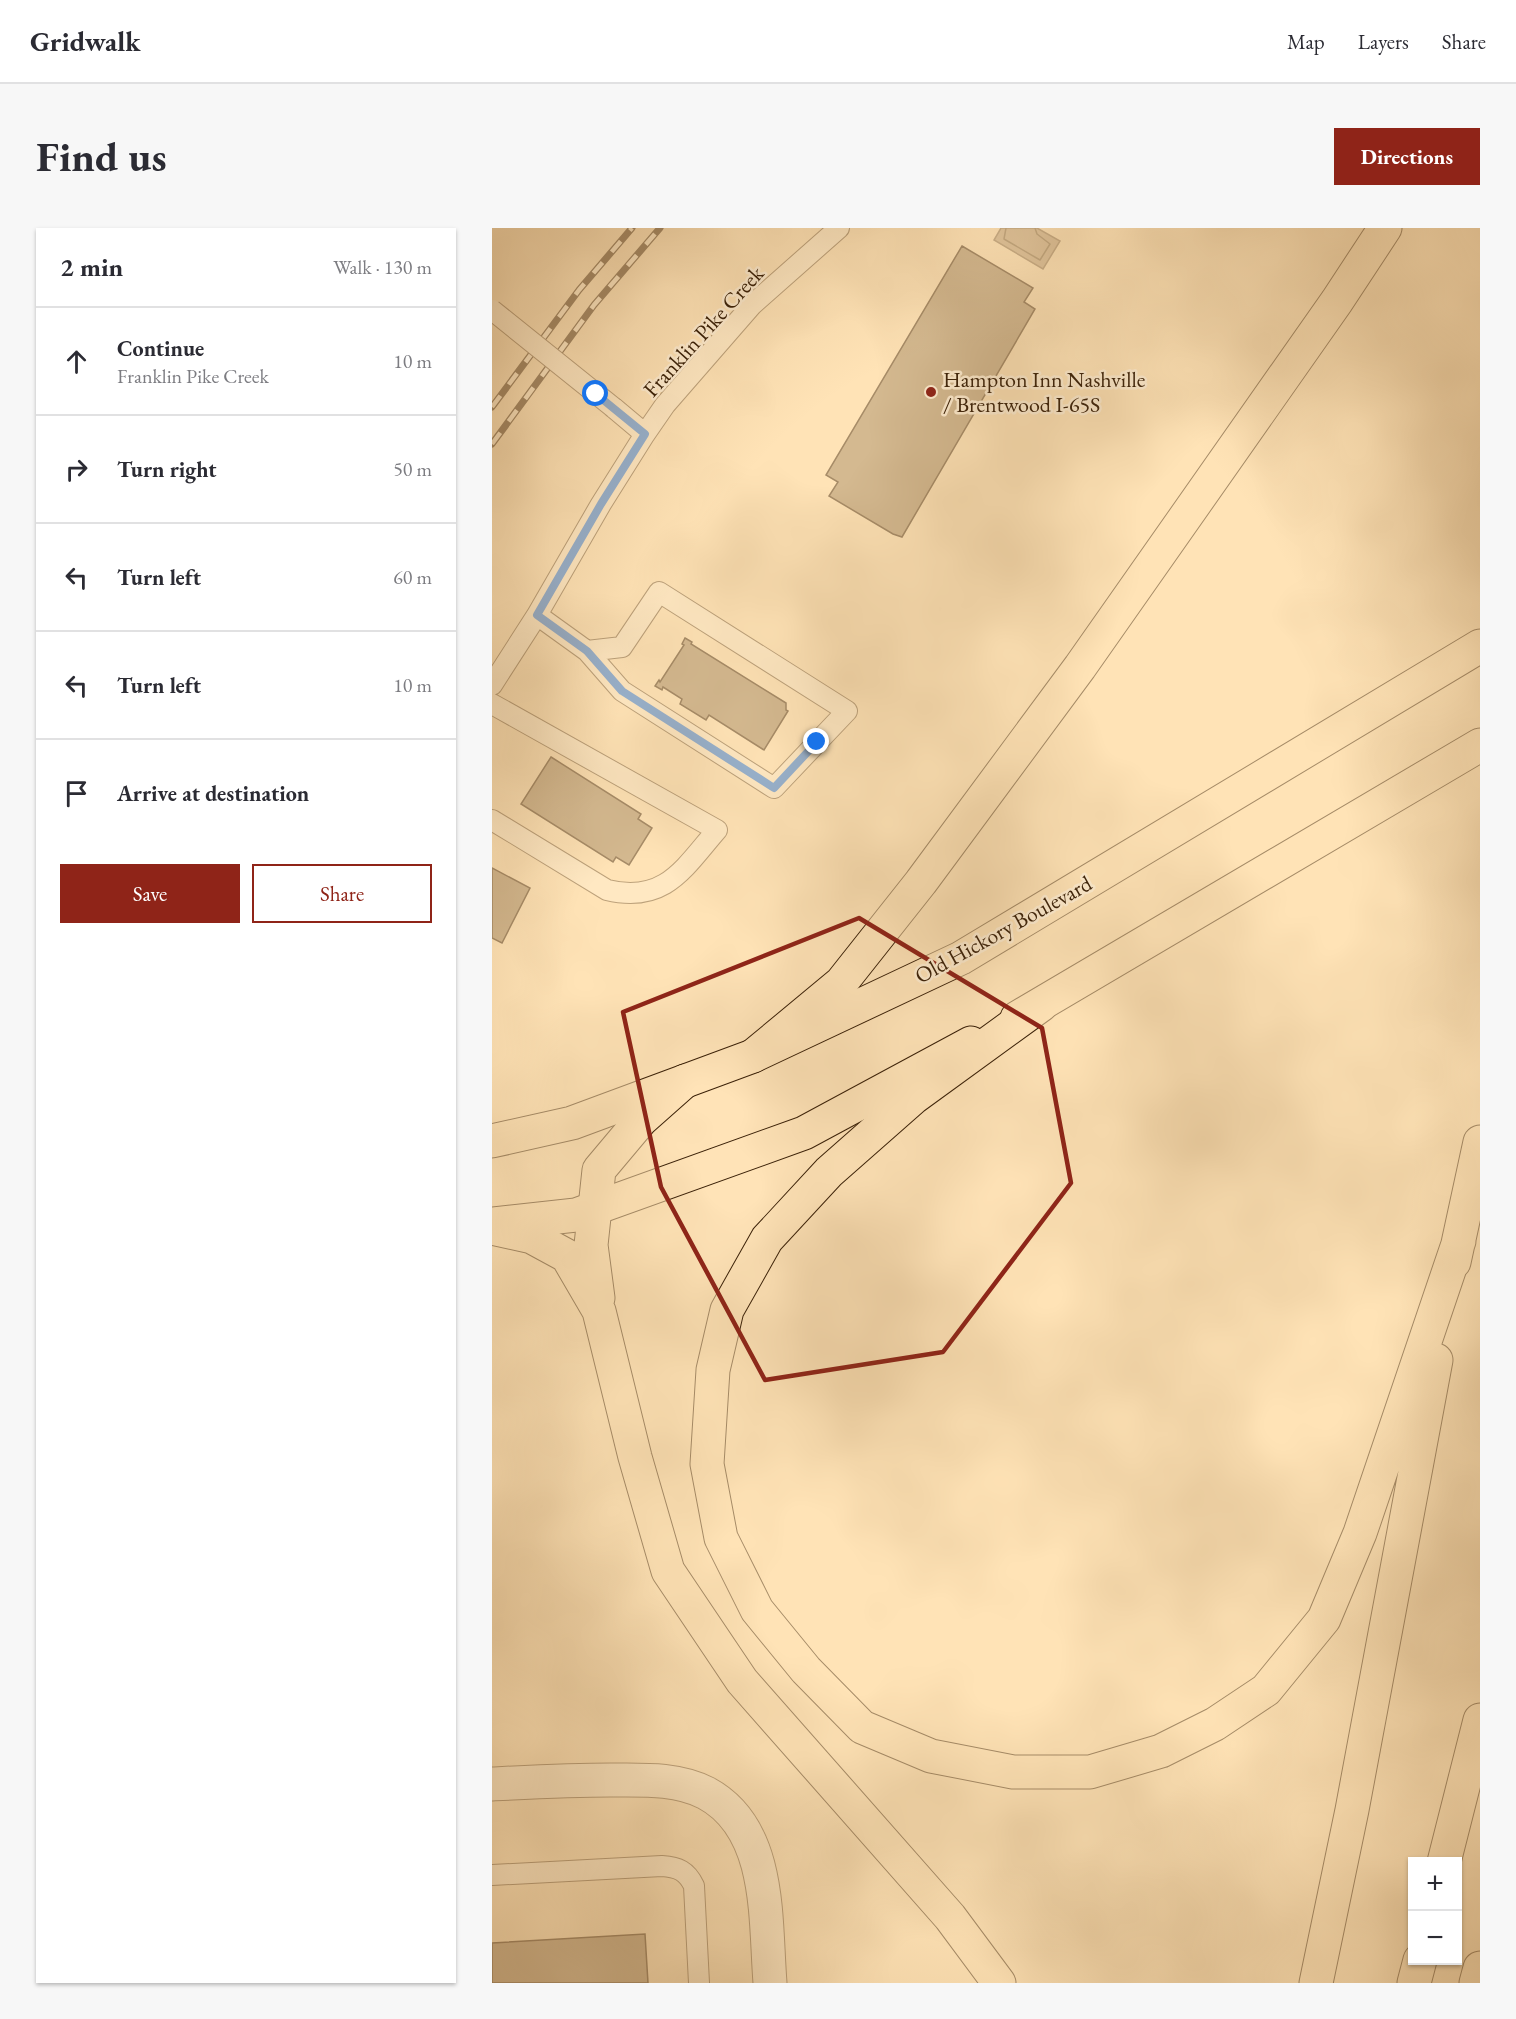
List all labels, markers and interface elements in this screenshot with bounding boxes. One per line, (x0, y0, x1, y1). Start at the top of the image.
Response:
text: Gridwalk (30, 23, 141, 59)
text: Map (1287, 28, 1325, 55)
text: Layers (1358, 28, 1409, 55)
text: Share (1442, 28, 1486, 55)
button: Directions (1334, 128, 1480, 185)
text: Find us (36, 129, 167, 184)
text: 2 min (60, 250, 123, 284)
text: Walk · 130 m (333, 254, 432, 280)
street label: Franklin Pike Creek (637, 259, 770, 403)
text: Continue (117, 334, 204, 363)
icon: ahead (60, 345, 93, 378)
text: 10 m (393, 348, 432, 374)
text: Franklin Pike Creek (117, 363, 269, 389)
place label: Hampton Inn Nashville / Brentwood I-65S (943, 365, 1146, 419)
route start (582, 380, 608, 406)
marker: Hampton Inn Nashville / Brentwood I-65S (924, 385, 938, 399)
icon: right (60, 453, 93, 486)
text: Turn right (117, 455, 216, 484)
text: 50 m (393, 456, 432, 482)
icon: left (60, 561, 93, 594)
text: Turn left (117, 563, 201, 592)
text: 60 m (393, 564, 432, 590)
icon: left (60, 669, 93, 702)
text: Turn left (117, 671, 201, 700)
text: 10 m (393, 672, 432, 698)
route end (803, 728, 829, 754)
icon: arrive (60, 777, 93, 810)
text: Arrive at destination (117, 779, 309, 808)
button: Save (60, 864, 240, 923)
button: Share (252, 864, 432, 923)
street label: Old Hickory Boulevard (910, 868, 1098, 990)
map controls (1408, 1857, 1462, 1965)
button: + (1408, 1857, 1462, 1911)
button: − (1408, 1911, 1462, 1965)

